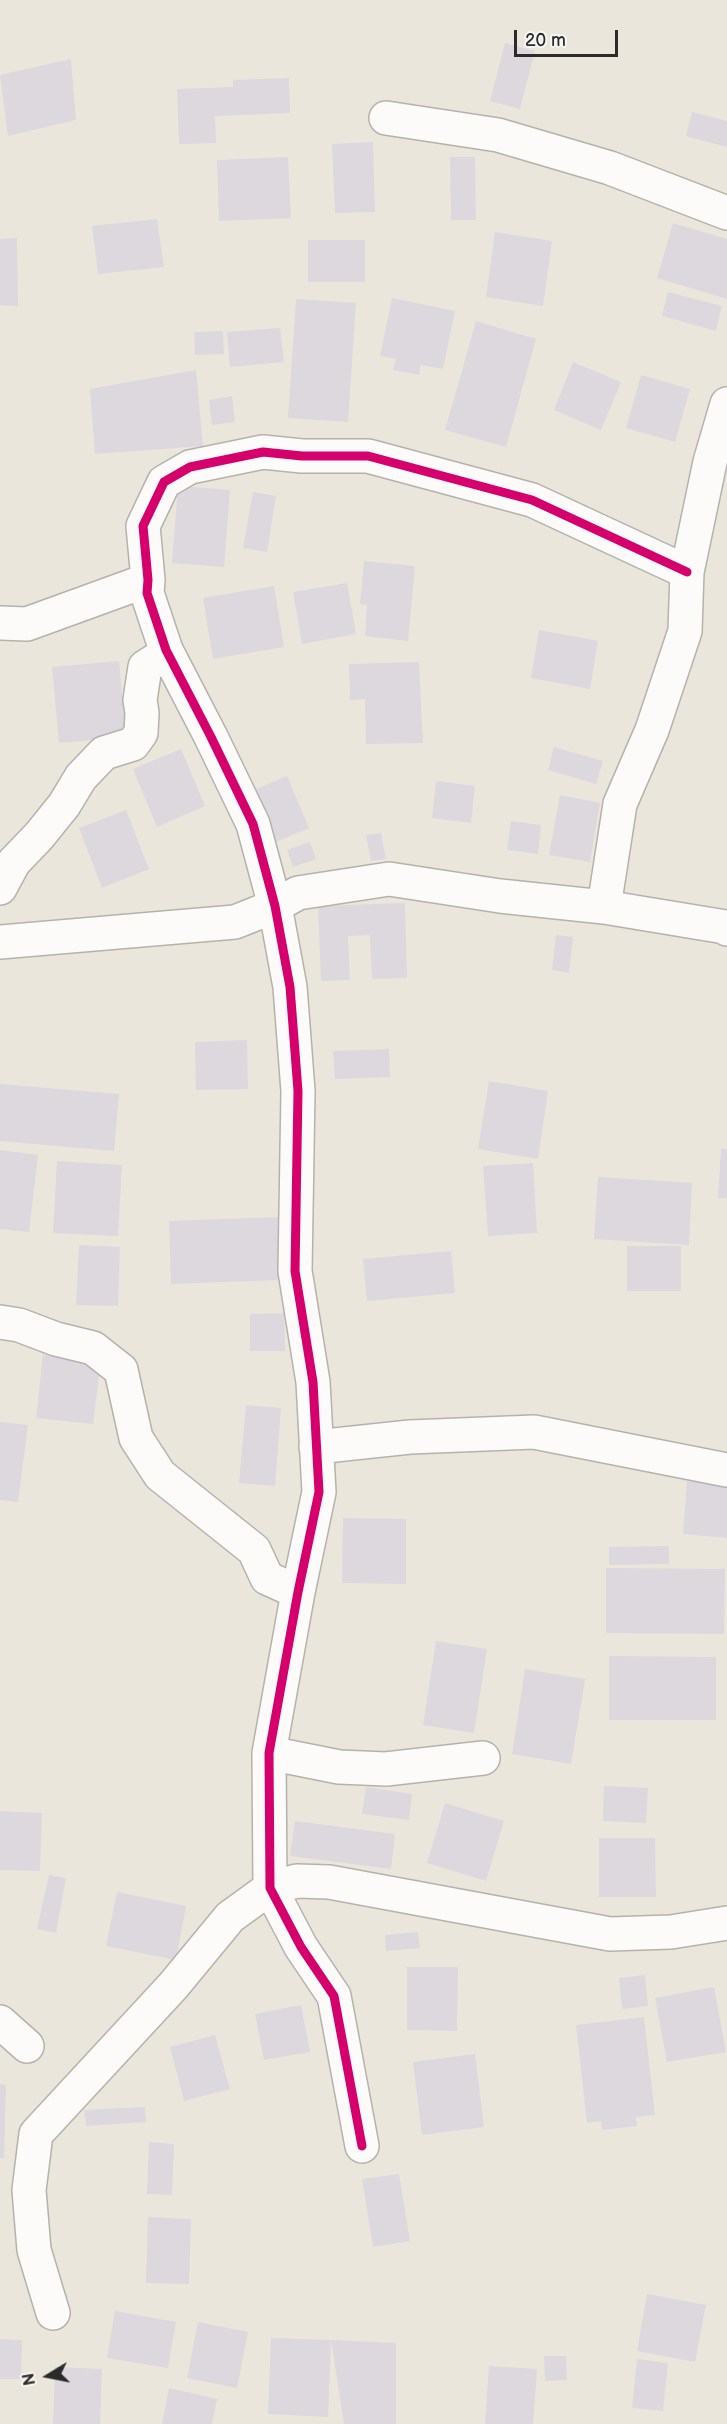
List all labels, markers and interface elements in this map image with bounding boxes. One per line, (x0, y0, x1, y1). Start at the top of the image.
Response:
scale bar (517, 18, 620, 56)
text: 20 m (525, 30, 566, 51)
north arrow (18, 2346, 78, 2406)
text: N (19, 2372, 40, 2387)

